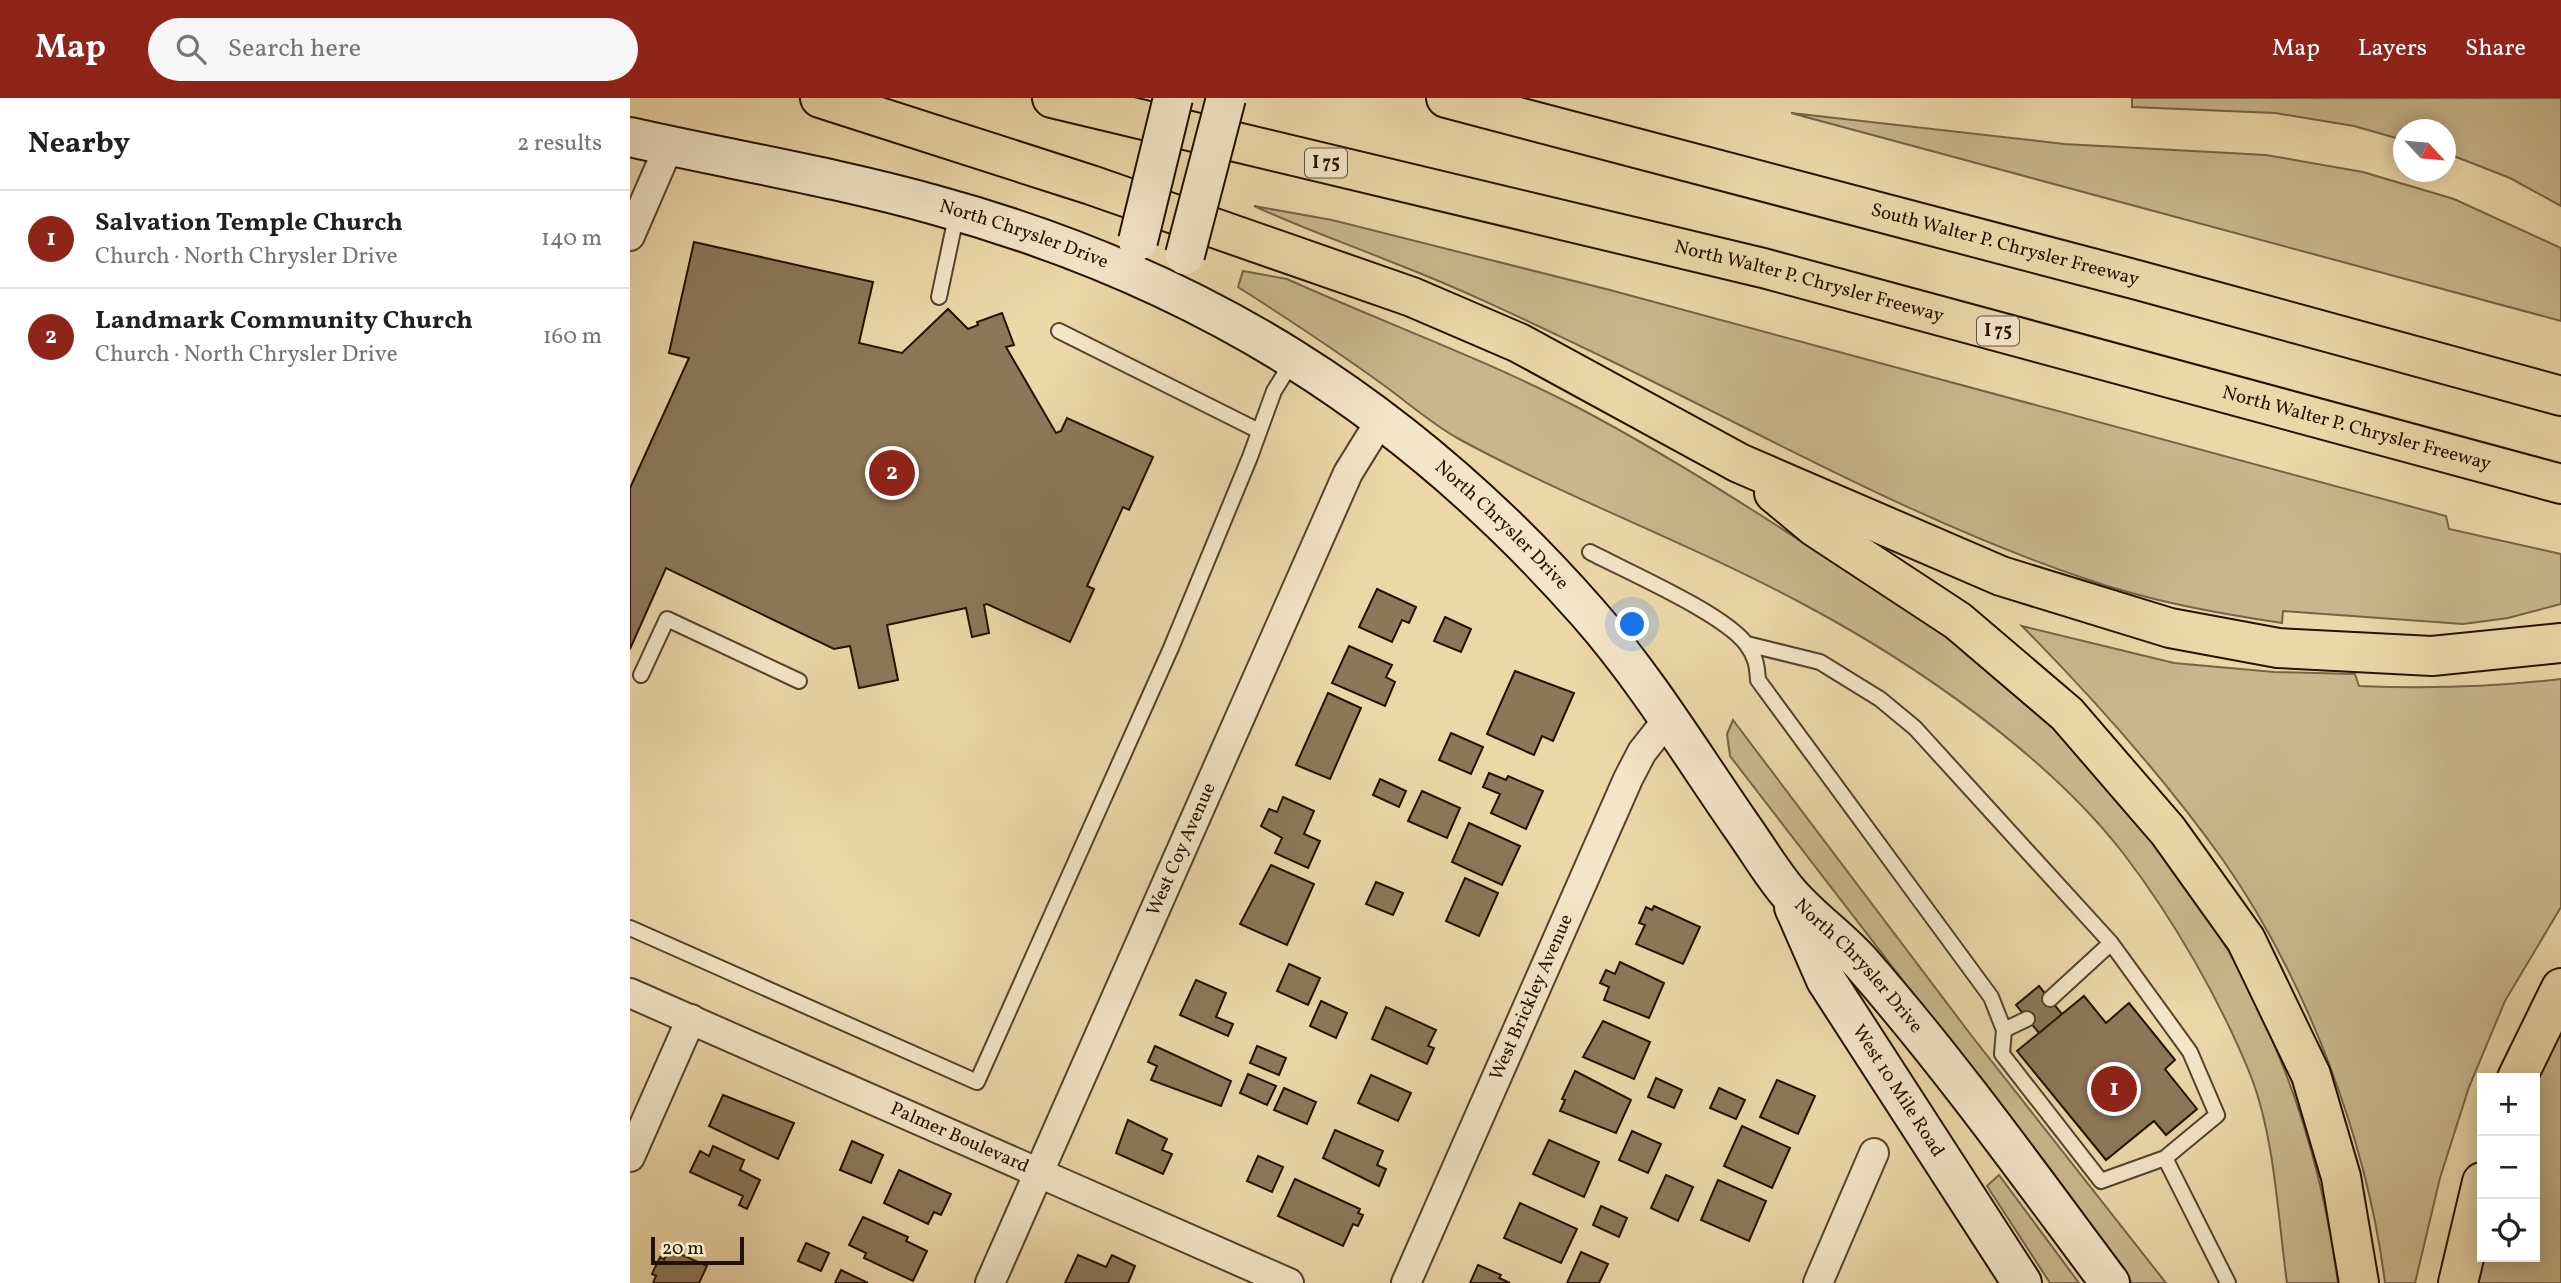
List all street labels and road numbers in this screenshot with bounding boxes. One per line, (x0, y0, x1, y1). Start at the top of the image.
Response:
road number: I 75 (1305, 149, 1347, 178)
street label: North Chrysler Drive (936, 194, 1112, 276)
street label: South Walter P. Chrysler Freeway (1868, 197, 2142, 293)
street label: North Walter P. Chrysler Freeway (1672, 234, 1947, 329)
road number: I 75 (1977, 316, 2019, 345)
street label: North Walter P. Chrysler Freeway (2219, 380, 2494, 477)
street label: North Chrysler Drive (1429, 454, 1574, 596)
street label: West Coy Avenue (1141, 779, 1222, 920)
street label: North Chrysler Drive (1788, 893, 1928, 1039)
street label: West Brickley Avenue (1484, 910, 1580, 1085)
street label: West 10 Mile Road (1845, 1020, 1950, 1162)
street label: Palmer Boulevard (886, 1096, 1033, 1180)

